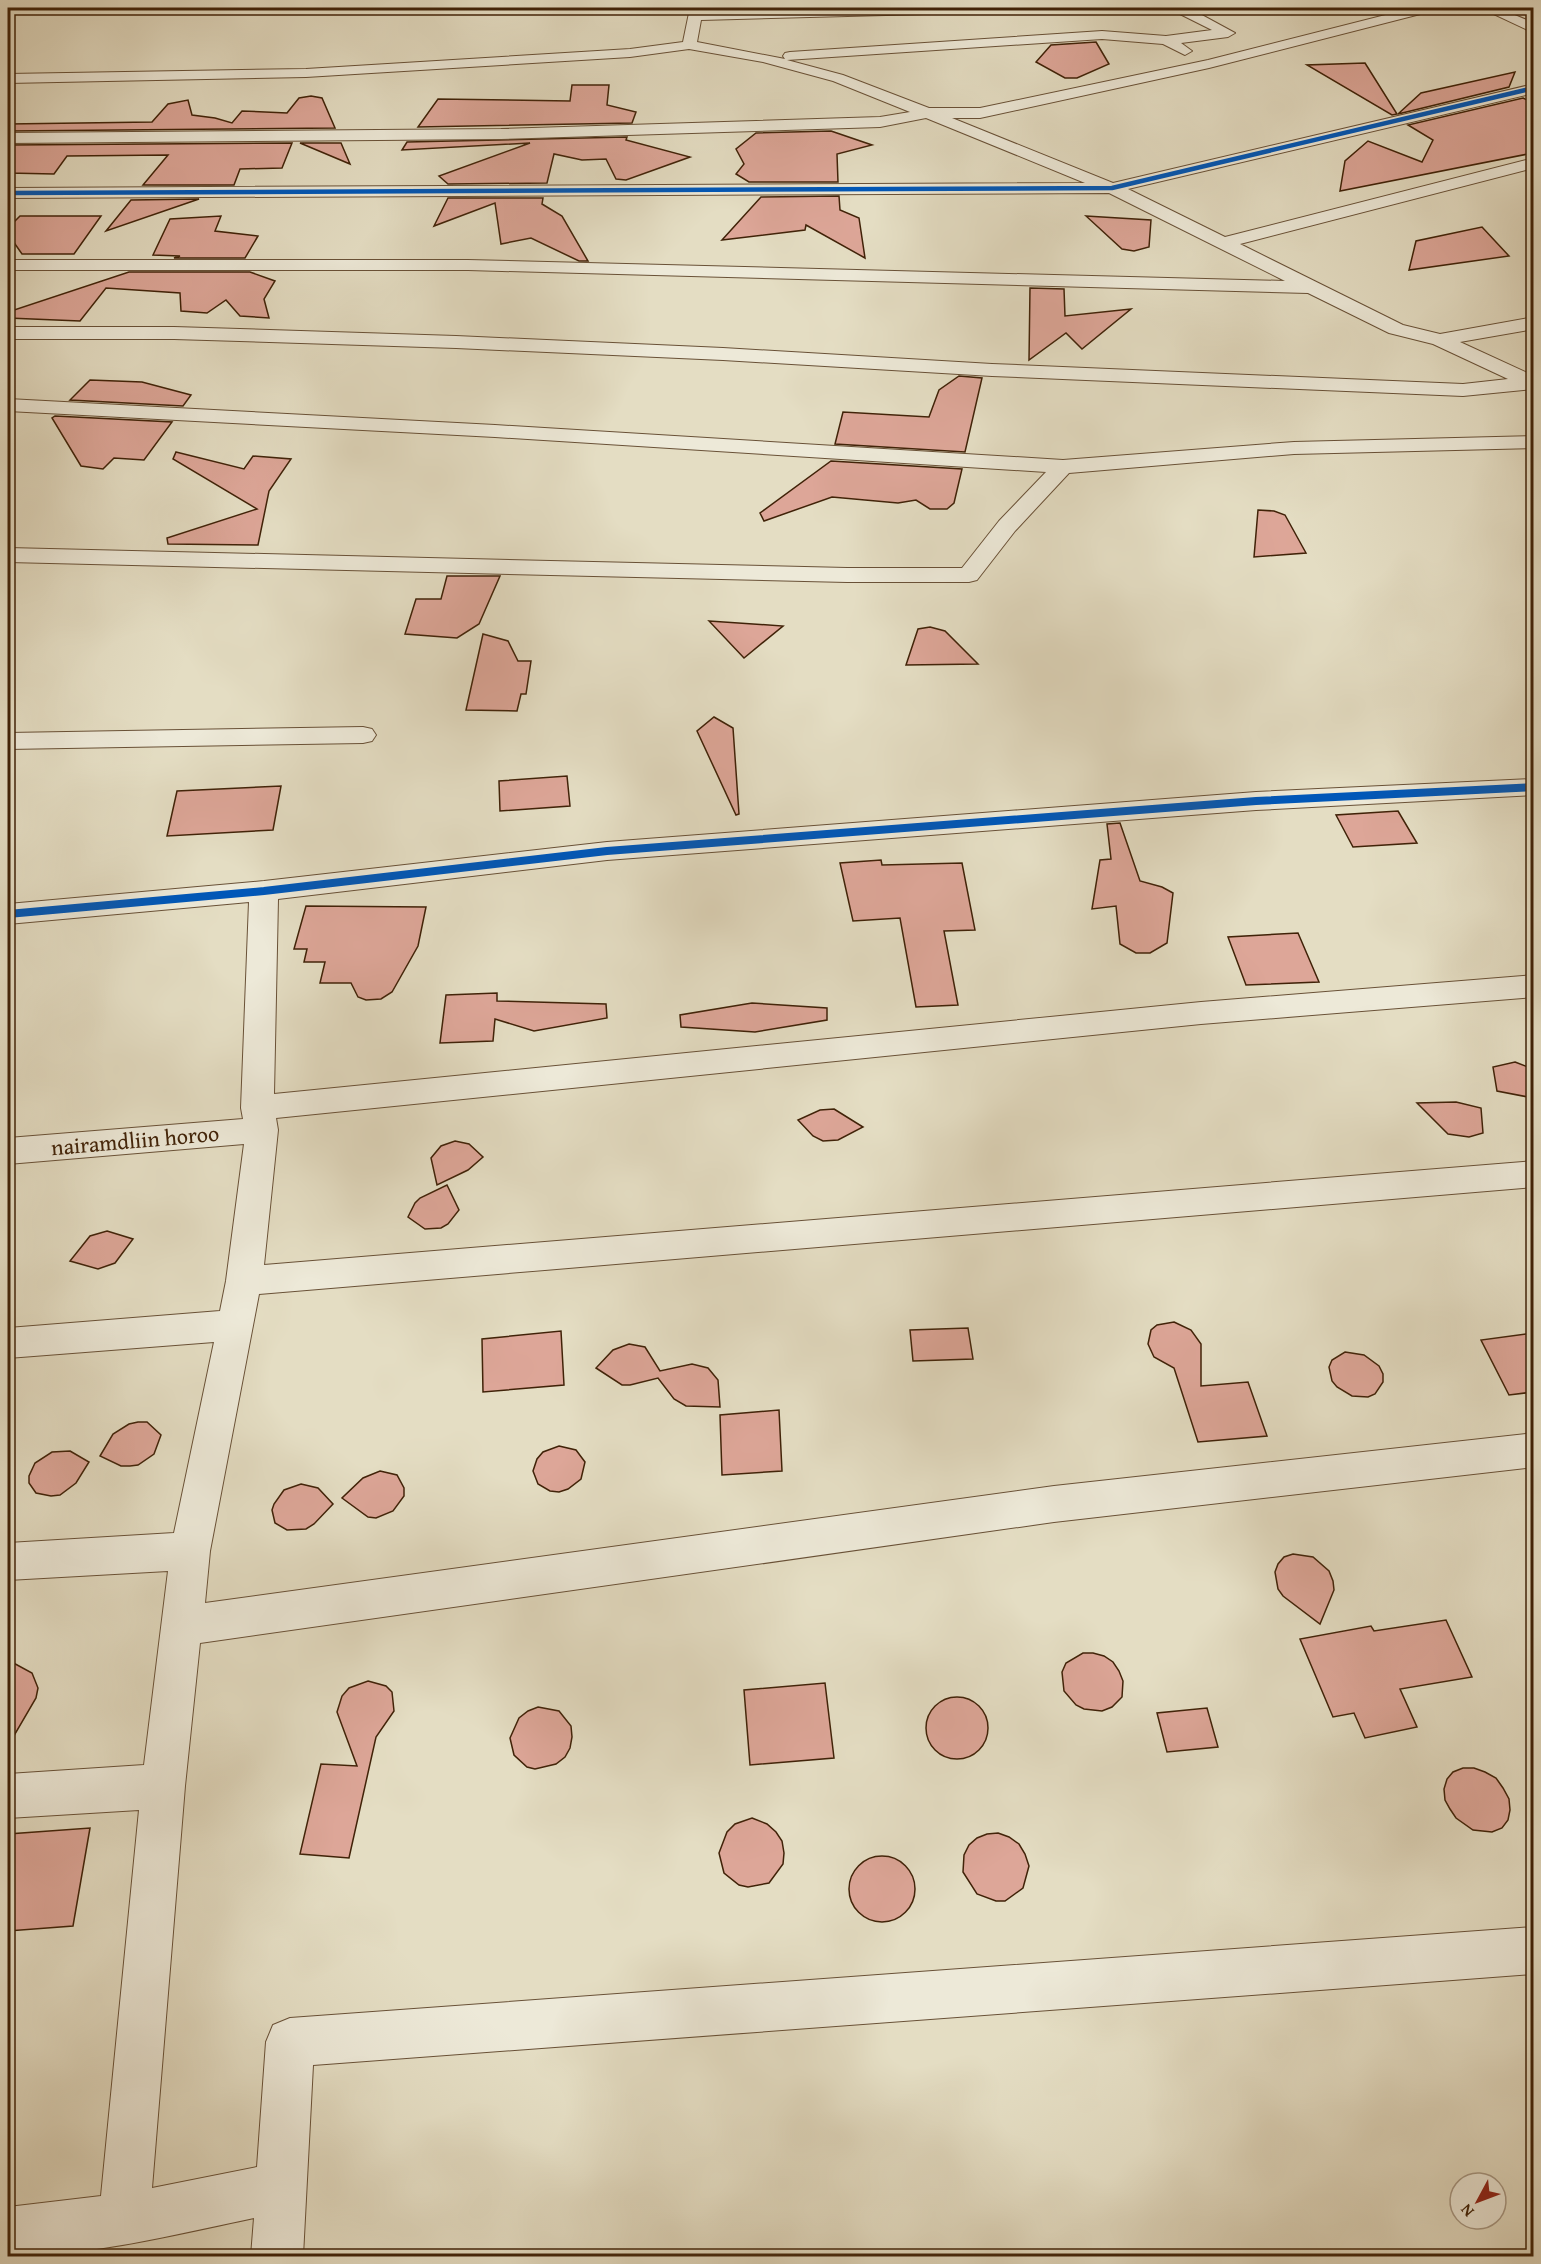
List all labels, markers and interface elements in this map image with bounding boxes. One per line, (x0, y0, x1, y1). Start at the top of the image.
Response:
street label: nairamdliin horoo (50, 1117, 220, 1163)
north arrow (1448, 2171, 1508, 2231)
text: N (1454, 2199, 1479, 2223)

